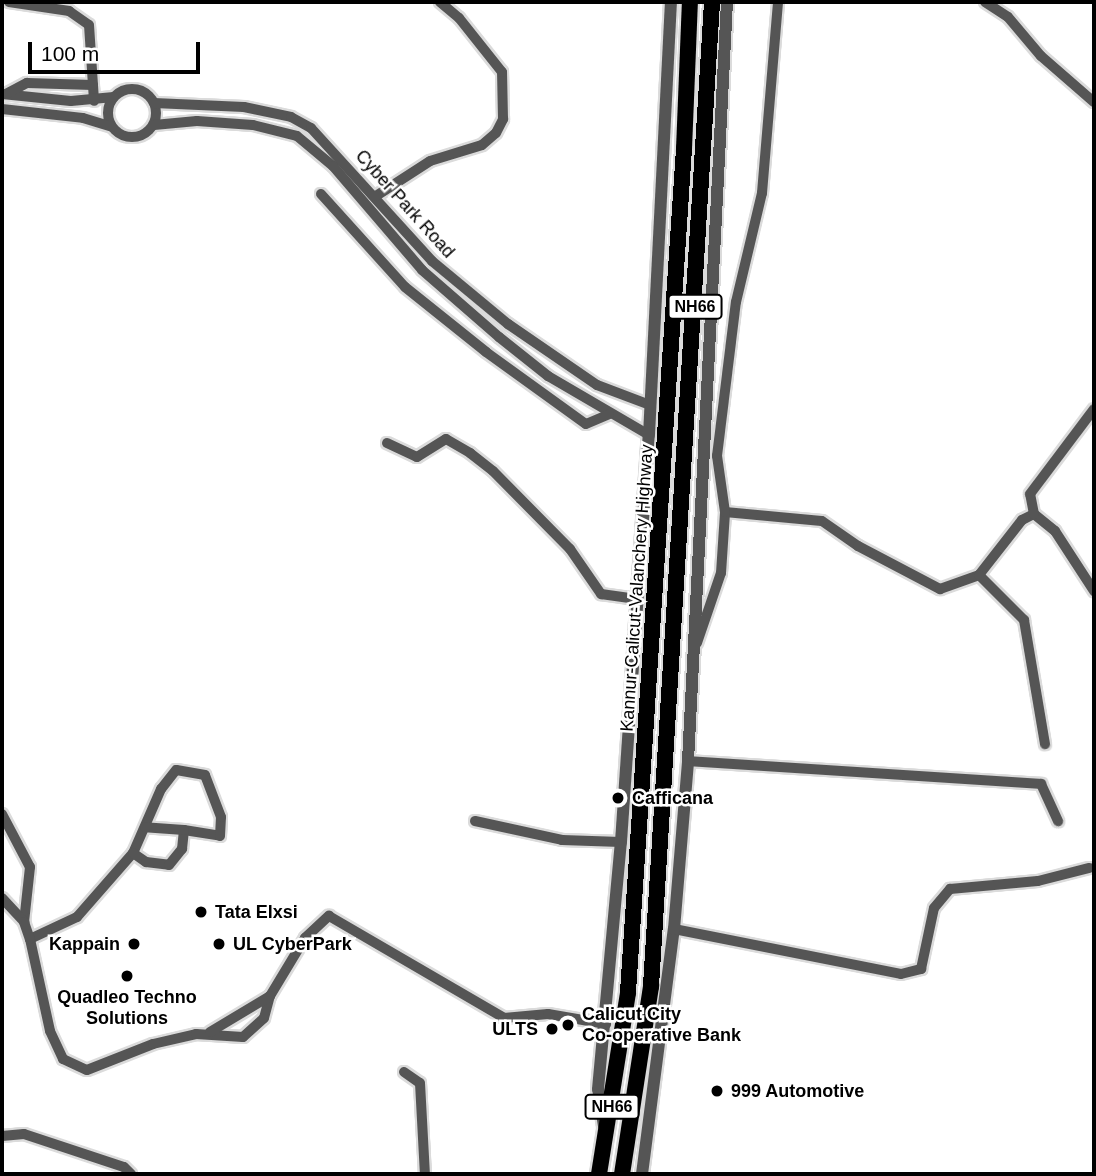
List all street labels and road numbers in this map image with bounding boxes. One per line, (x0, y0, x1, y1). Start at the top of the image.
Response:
street label: Cyber Park Road (351, 145, 459, 263)
road number: NH66 (667, 294, 723, 320)
street label: Kannur-Calicut-Valanchery Highway (616, 444, 658, 732)
road number: NH66 (584, 1094, 640, 1120)

